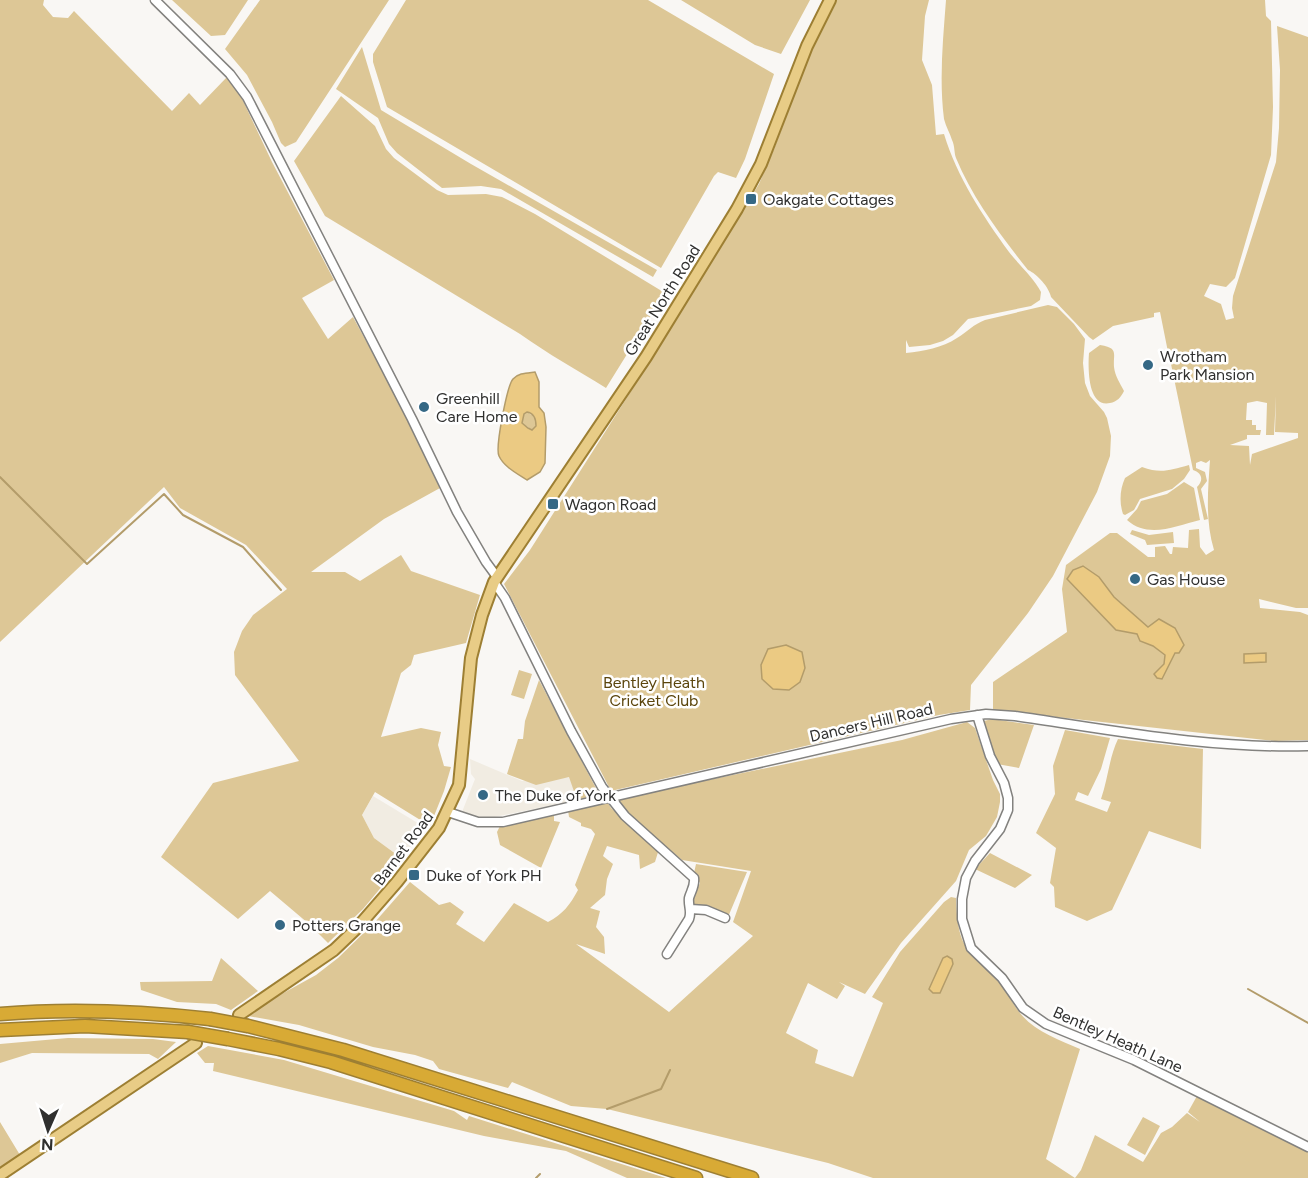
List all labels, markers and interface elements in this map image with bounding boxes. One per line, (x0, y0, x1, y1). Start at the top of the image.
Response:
place label: Oakgate Cottages (763, 190, 894, 209)
marker: Oakgate Cottages (744, 192, 758, 206)
street label: Great North Road (621, 241, 704, 359)
place label: Wrotham Park Mansion (1160, 347, 1254, 384)
marker: Wrotham Park Mansion (1141, 358, 1155, 372)
place label: Greenhill Care Home (436, 389, 518, 426)
marker: Greenhill Care Home (417, 400, 431, 414)
place label: Wagon Road (565, 495, 656, 514)
marker: Wagon Road (546, 497, 560, 511)
place label: Gas House (1147, 570, 1225, 589)
marker: Gas House (1128, 572, 1142, 586)
park label: Bentley Heath Cricket Club (603, 673, 705, 710)
street label: Dancers Hill Road (808, 699, 935, 746)
place label: The Duke of York (495, 786, 616, 805)
marker: The Duke of York (476, 788, 490, 802)
street label: Barnet Road (369, 808, 437, 889)
place label: Duke of York PH (426, 866, 542, 885)
marker: Duke of York PH (407, 868, 421, 882)
place label: Potters Grange (292, 916, 401, 935)
marker: Potters Grange (273, 918, 287, 932)
street label: Bentley Heath Lane (1050, 1002, 1186, 1077)
north arrow (18, 1100, 78, 1160)
text: N (41, 1135, 54, 1154)

